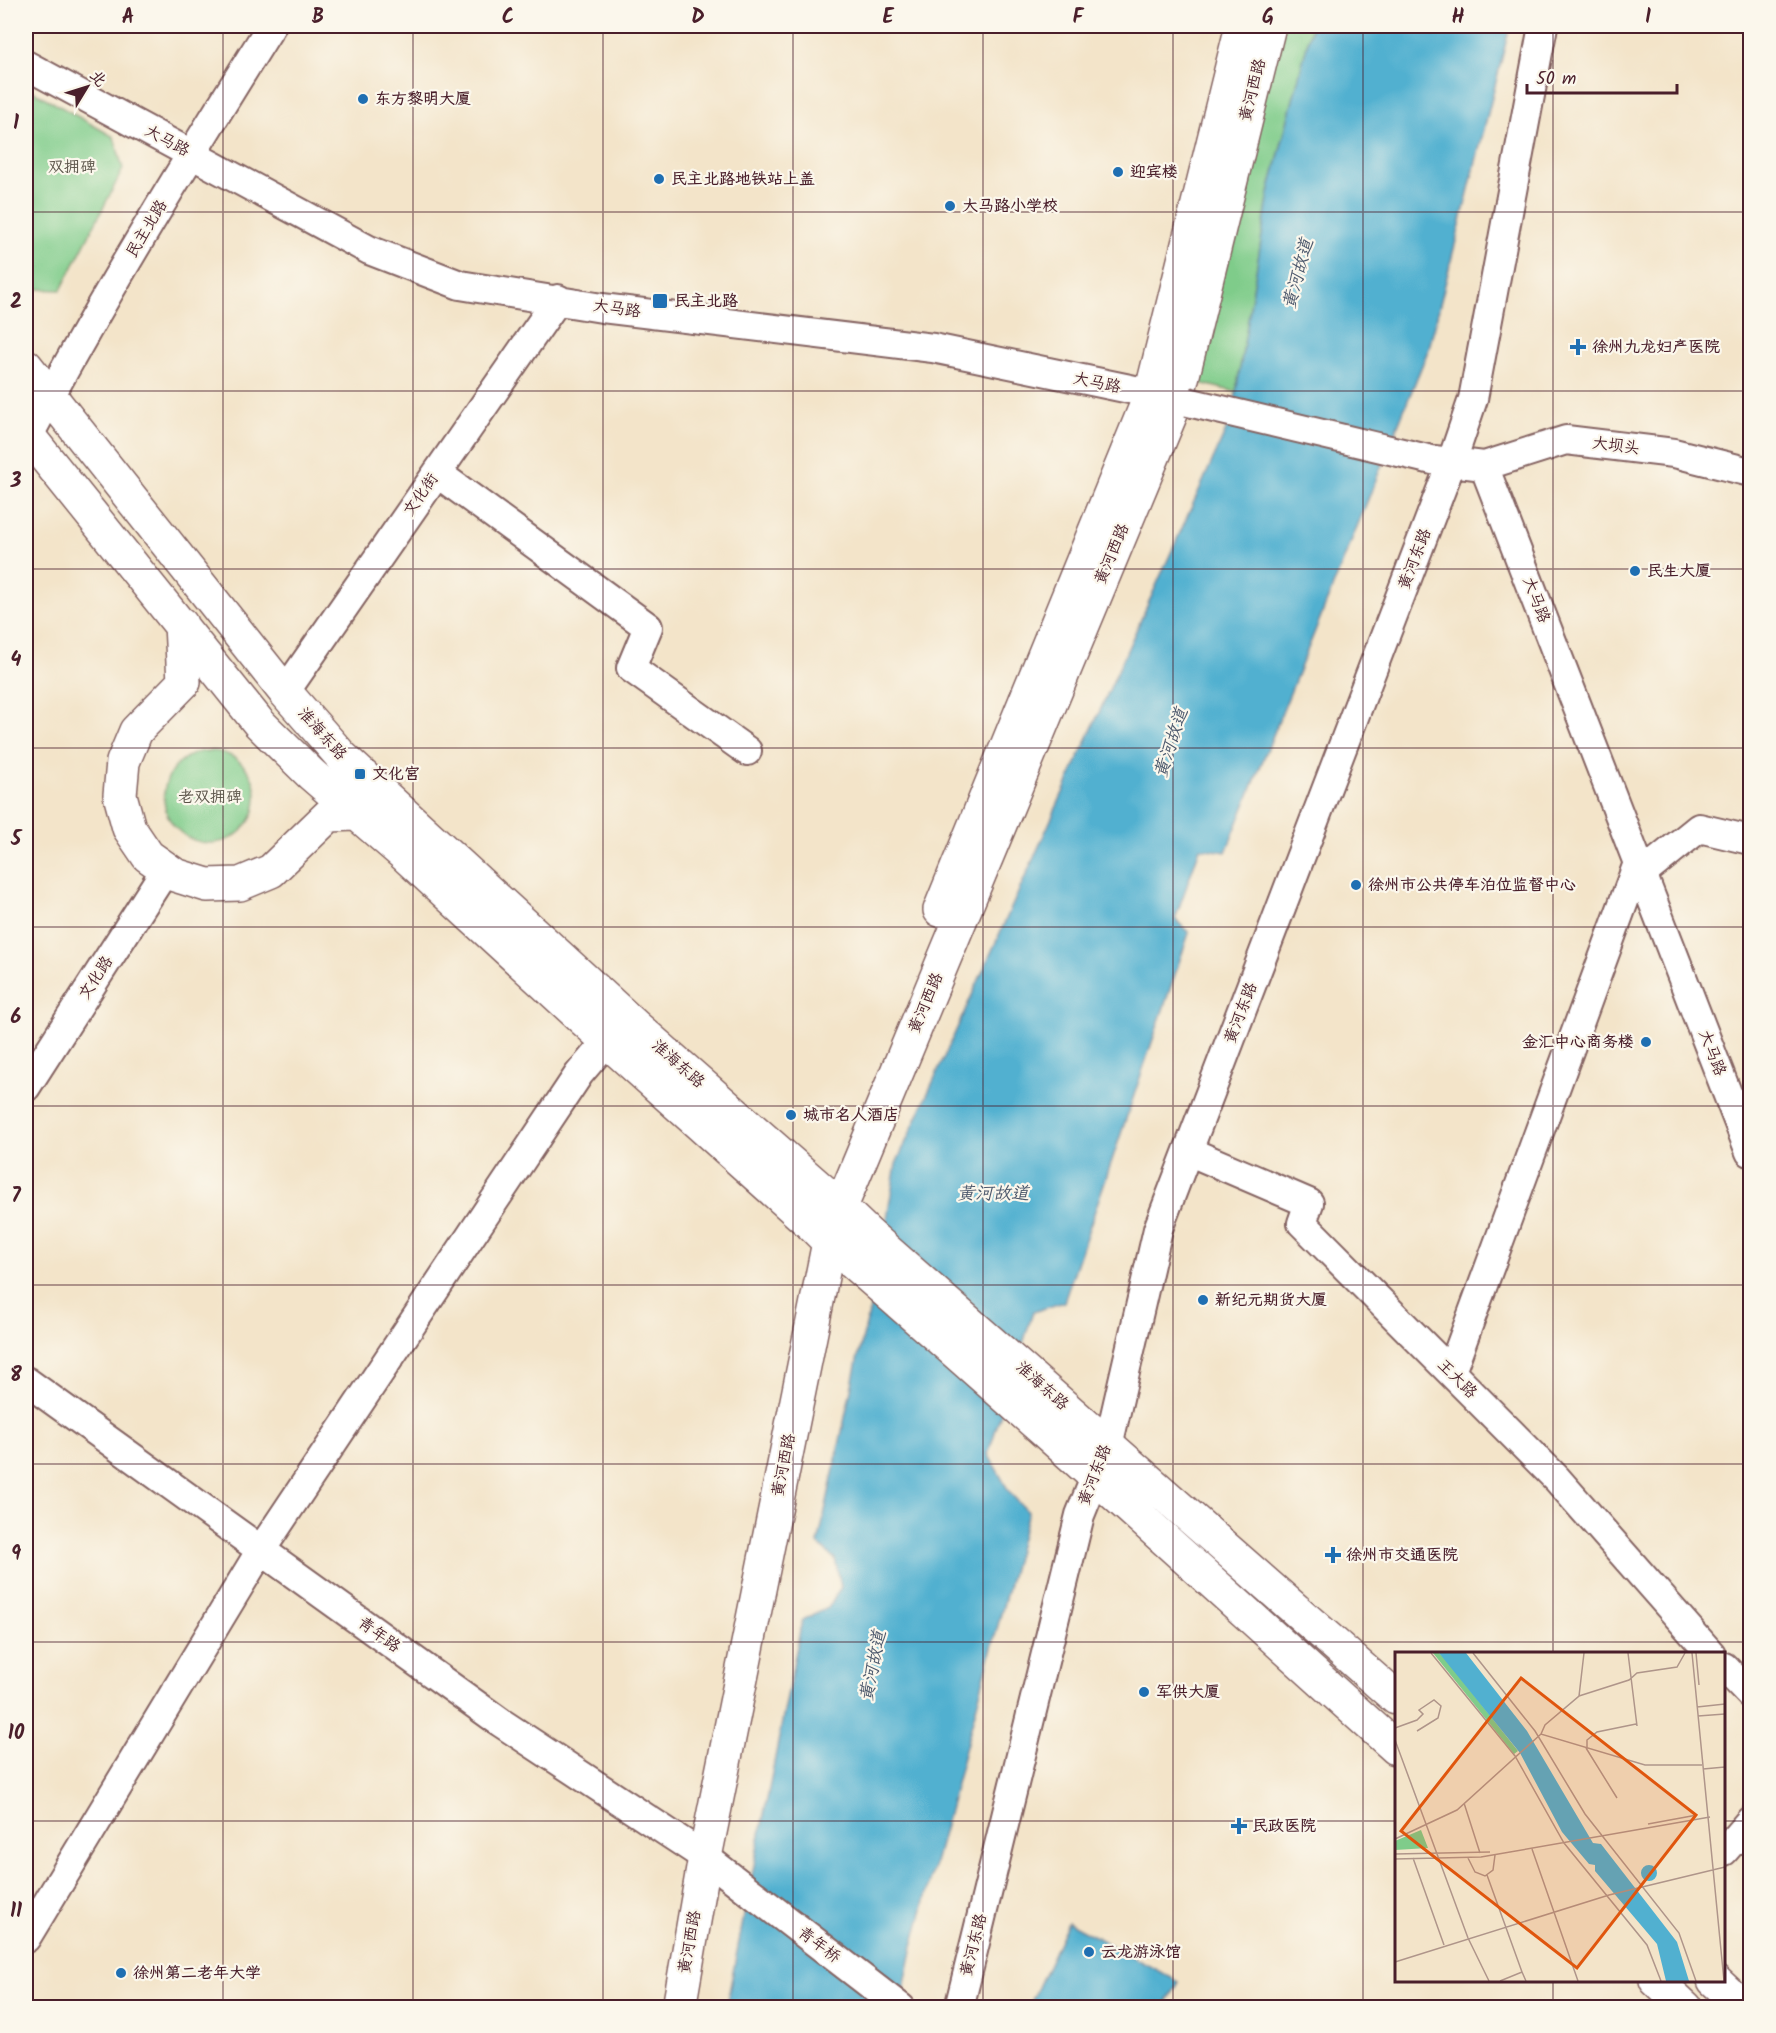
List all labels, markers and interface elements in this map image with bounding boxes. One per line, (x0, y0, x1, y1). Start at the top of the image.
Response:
text: A (122, 2, 134, 34)
text: B (312, 2, 324, 34)
text: C (502, 2, 514, 34)
text: D (691, 2, 705, 34)
text: E (882, 2, 894, 34)
text: F (1073, 2, 1085, 34)
text: G (1262, 2, 1274, 34)
text: H (1451, 2, 1465, 34)
text: I (1645, 2, 1651, 34)
street label: 黄河西路 (1233, 56, 1273, 124)
north arrow (57, 57, 117, 117)
scale bar (1527, 57, 1677, 95)
text: 北 (83, 65, 112, 93)
text: 50 m (1536, 65, 1576, 94)
place label: 东方黎明大厦 (375, 87, 471, 112)
marker: 东方黎明大厦 (356, 92, 370, 106)
text: 1 (13, 108, 19, 140)
street label: 大马路 (140, 119, 194, 163)
park label: 双拥碑 (48, 155, 96, 180)
place label: 迎宾楼 (1130, 160, 1178, 185)
marker: 迎宾楼 (1111, 165, 1125, 179)
place label: 民主北路地铁站上盖 (671, 167, 815, 192)
marker: 民主北路地铁站上盖 (652, 172, 666, 186)
place label: 大马路小学校 (962, 194, 1058, 219)
street label: 民主北路 (120, 195, 174, 263)
marker: 大马路小学校 (943, 199, 957, 213)
water label: 黄河故道 (1276, 234, 1323, 313)
text: 2 (10, 287, 22, 319)
place label: 民主北路 (674, 289, 738, 314)
marker: 民主北路 (651, 292, 669, 310)
street label: 大马路 (591, 293, 643, 325)
place label: 徐州九龙妇产医院 (1592, 335, 1720, 360)
marker: 徐州九龙妇产医院 (1569, 338, 1587, 356)
street label: 大马路 (1071, 366, 1123, 400)
street label: 大坝头 (1591, 431, 1641, 461)
text: 3 (10, 466, 22, 498)
street label: 文化街 (397, 468, 445, 522)
street label: 黄河西路 (1088, 520, 1136, 588)
street label: 黄河东路 (1392, 525, 1438, 593)
place label: 民生大厦 (1647, 559, 1711, 584)
marker: 民生大厦 (1628, 564, 1642, 578)
street label: 大马路 (1516, 573, 1556, 627)
text: 4 (11, 645, 22, 677)
street label: 淮海东路 (291, 702, 353, 766)
water label: 黄河故道 (1147, 702, 1198, 782)
place label: 文化宫 (372, 762, 420, 787)
marker: 文化宫 (353, 767, 367, 781)
park label: 老双拥碑 (178, 785, 242, 810)
text: 5 (10, 824, 23, 856)
place label: 徐州市公共停车泊位监督中心 (1368, 873, 1576, 898)
marker: 徐州市公共停车泊位监督中心 (1349, 878, 1363, 892)
street label: 文化路 (72, 951, 120, 1005)
street label: 黄河西路 (902, 969, 950, 1037)
street label: 黄河东路 (1218, 979, 1264, 1047)
text: 6 (11, 1002, 22, 1034)
street label: 大马路 (1692, 1026, 1732, 1080)
place label: 金汇中心商务楼 (1522, 1030, 1634, 1055)
street label: 淮海东路 (646, 1034, 710, 1094)
marker: 金汇中心商务楼 (1639, 1035, 1653, 1049)
place label: 城市名人酒店 (803, 1103, 899, 1128)
marker: 城市名人酒店 (784, 1108, 798, 1122)
water label: 黄河故道 (957, 1180, 1031, 1209)
text: 7 (11, 1181, 21, 1213)
place label: 新纪元期货大厦 (1215, 1288, 1327, 1313)
marker: 新纪元期货大厦 (1196, 1293, 1210, 1307)
street label: 王大路 (1431, 1353, 1483, 1405)
street label: 淮海东路 (1010, 1355, 1074, 1417)
text: 8 (10, 1360, 22, 1392)
street label: 黄河西路 (766, 1431, 802, 1499)
street label: 黄河东路 (1072, 1441, 1118, 1509)
text: 9 (11, 1539, 21, 1571)
place label: 徐州市交通医院 (1346, 1543, 1458, 1568)
marker: 徐州市交通医院 (1324, 1546, 1342, 1564)
street label: 青年路 (352, 1611, 406, 1659)
water label: 黄河故道 (853, 1626, 895, 1704)
inset map (1395, 1652, 1725, 1982)
place label: 军供大厦 (1156, 1680, 1220, 1705)
marker: 军供大厦 (1137, 1685, 1151, 1699)
text: 10 (8, 1718, 25, 1750)
place label: 民政医院 (1252, 1814, 1316, 1839)
marker: 民政医院 (1230, 1817, 1248, 1835)
text: 11 (10, 1896, 22, 1928)
street label: 黄河西路 (672, 1908, 708, 1976)
street label: 黄河东路 (954, 1911, 994, 1979)
street label: 青年桥 (792, 1921, 846, 1969)
place label: 云龙游泳馆 (1101, 1940, 1181, 1965)
marker: 云龙游泳馆 (1082, 1945, 1096, 1959)
place label: 徐州第二老年大学 (133, 1961, 261, 1986)
marker: 徐州第二老年大学 (114, 1966, 128, 1980)

